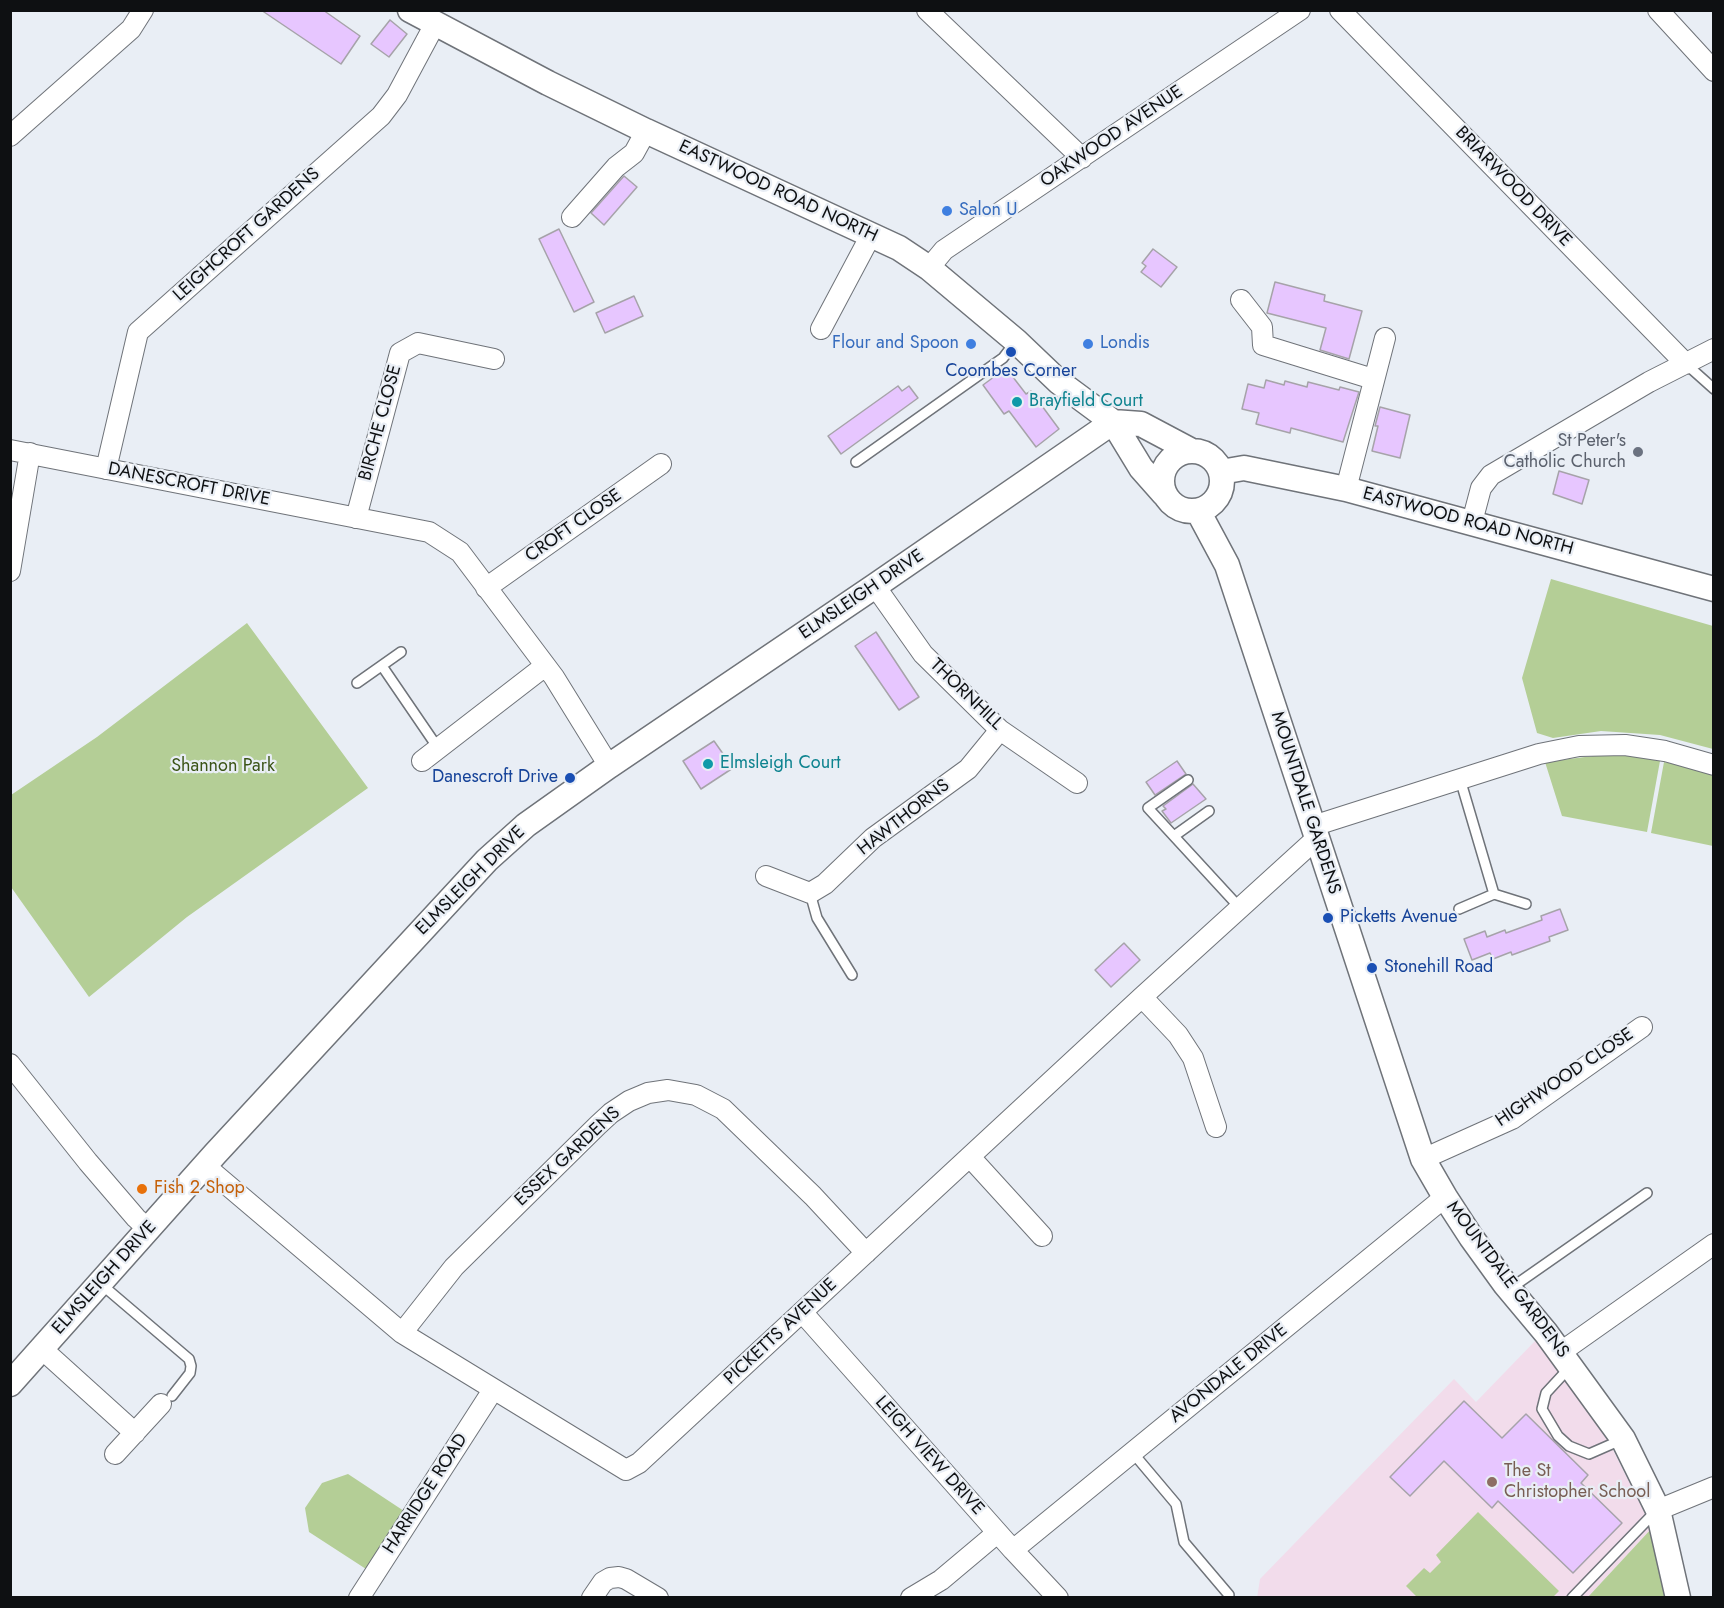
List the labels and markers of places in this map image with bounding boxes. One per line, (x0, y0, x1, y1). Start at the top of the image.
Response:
place label: Salon U (959, 200, 1018, 222)
marker: Salon U (940, 204, 954, 218)
place label: Flour and Spoon (832, 333, 959, 355)
place label: Londis (1100, 333, 1150, 355)
marker: Flour and Spoon (964, 337, 978, 351)
marker: Londis (1081, 337, 1095, 351)
marker: Coombes Corner (1004, 345, 1018, 359)
place label: Coombes Corner (945, 361, 1077, 383)
place label: Brayfield Court (1029, 391, 1143, 413)
marker: Brayfield Court (1010, 395, 1024, 409)
place label: St Peter's Catholic Church (1503, 431, 1626, 474)
marker: St Peter's Catholic Church (1631, 445, 1645, 459)
place label: Elmsleigh Court (720, 753, 841, 775)
marker: Elmsleigh Court (701, 757, 715, 771)
place label: Danescroft Drive (432, 767, 558, 789)
marker: Danescroft Drive (563, 771, 577, 785)
place label: Picketts Avenue (1340, 907, 1457, 929)
marker: Picketts Avenue (1321, 911, 1335, 925)
place label: Stonehill Road (1384, 957, 1493, 979)
marker: Stonehill Road (1365, 961, 1379, 975)
place label: Fish 2 Shop (154, 1178, 245, 1200)
marker: Fish 2 Shop (135, 1182, 149, 1196)
place label: The St Christopher School (1504, 1461, 1650, 1504)
marker: The St Christopher School (1485, 1475, 1499, 1489)

